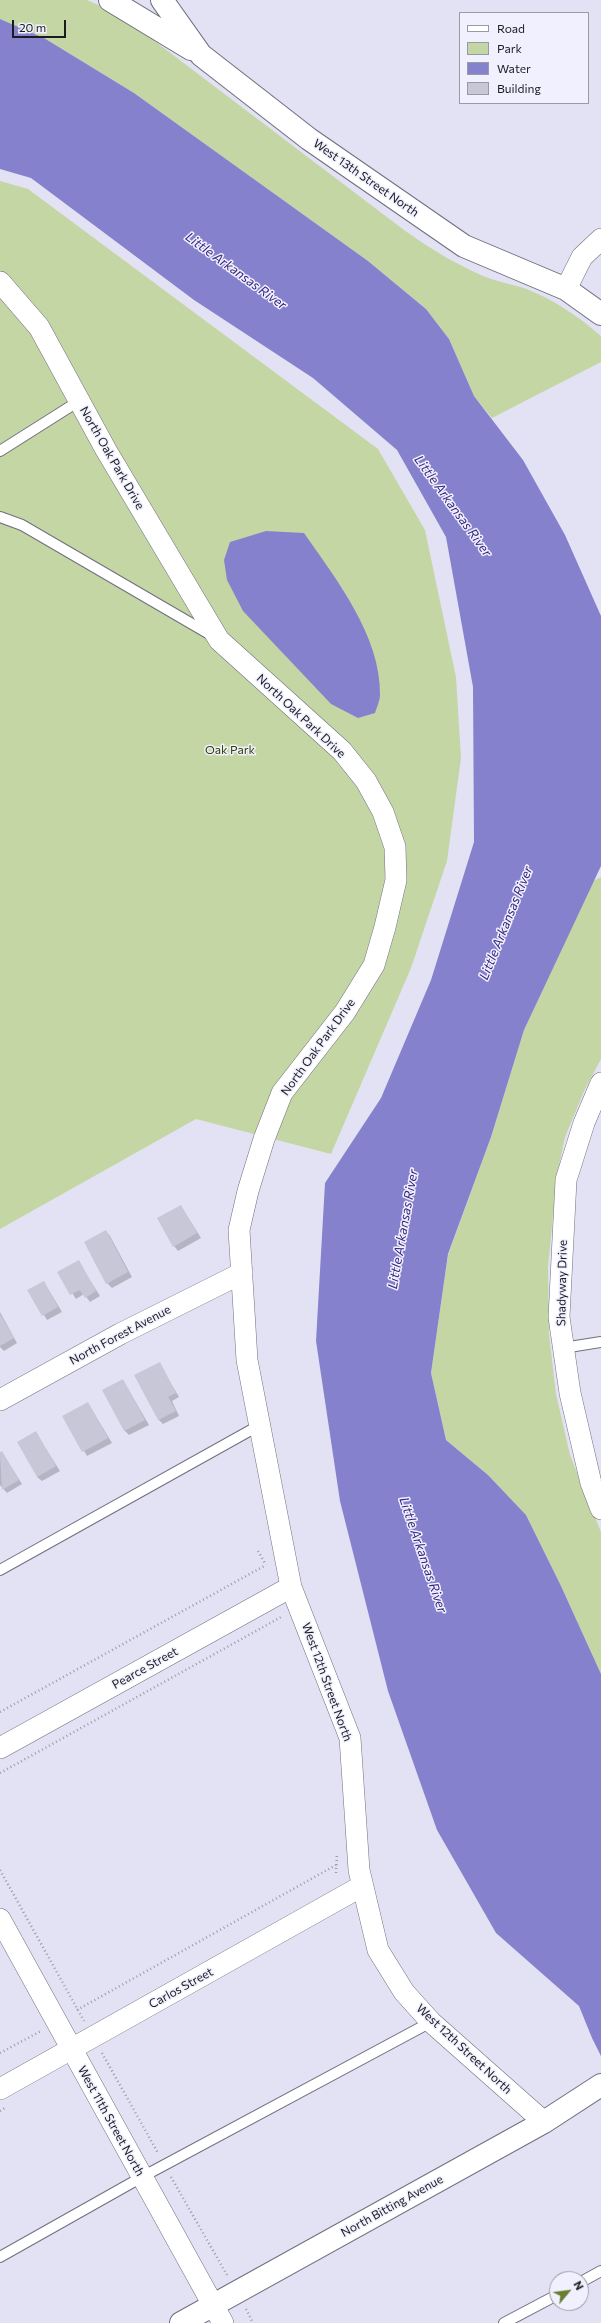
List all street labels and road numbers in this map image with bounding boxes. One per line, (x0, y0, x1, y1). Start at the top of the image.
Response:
street label: West 13th Street North (310, 136, 422, 220)
street label: North Oak Park Drive (77, 404, 147, 512)
street label: North Oak Park Drive (254, 671, 348, 761)
street label: North Oak Park Drive (278, 996, 358, 1098)
street label: Shadyway Drive (554, 1240, 570, 1326)
street label: North Forest Avenue (67, 1302, 173, 1368)
street label: West 12th Street North (299, 1621, 355, 1743)
street label: Pearce Street (110, 1644, 180, 1692)
street label: Carlos Street (146, 1964, 216, 2012)
street label: West 12th Street North (413, 2001, 515, 2097)
street label: West 11th Street North (75, 2063, 147, 2179)
street label: North Bitting Avenue (338, 2172, 446, 2240)

